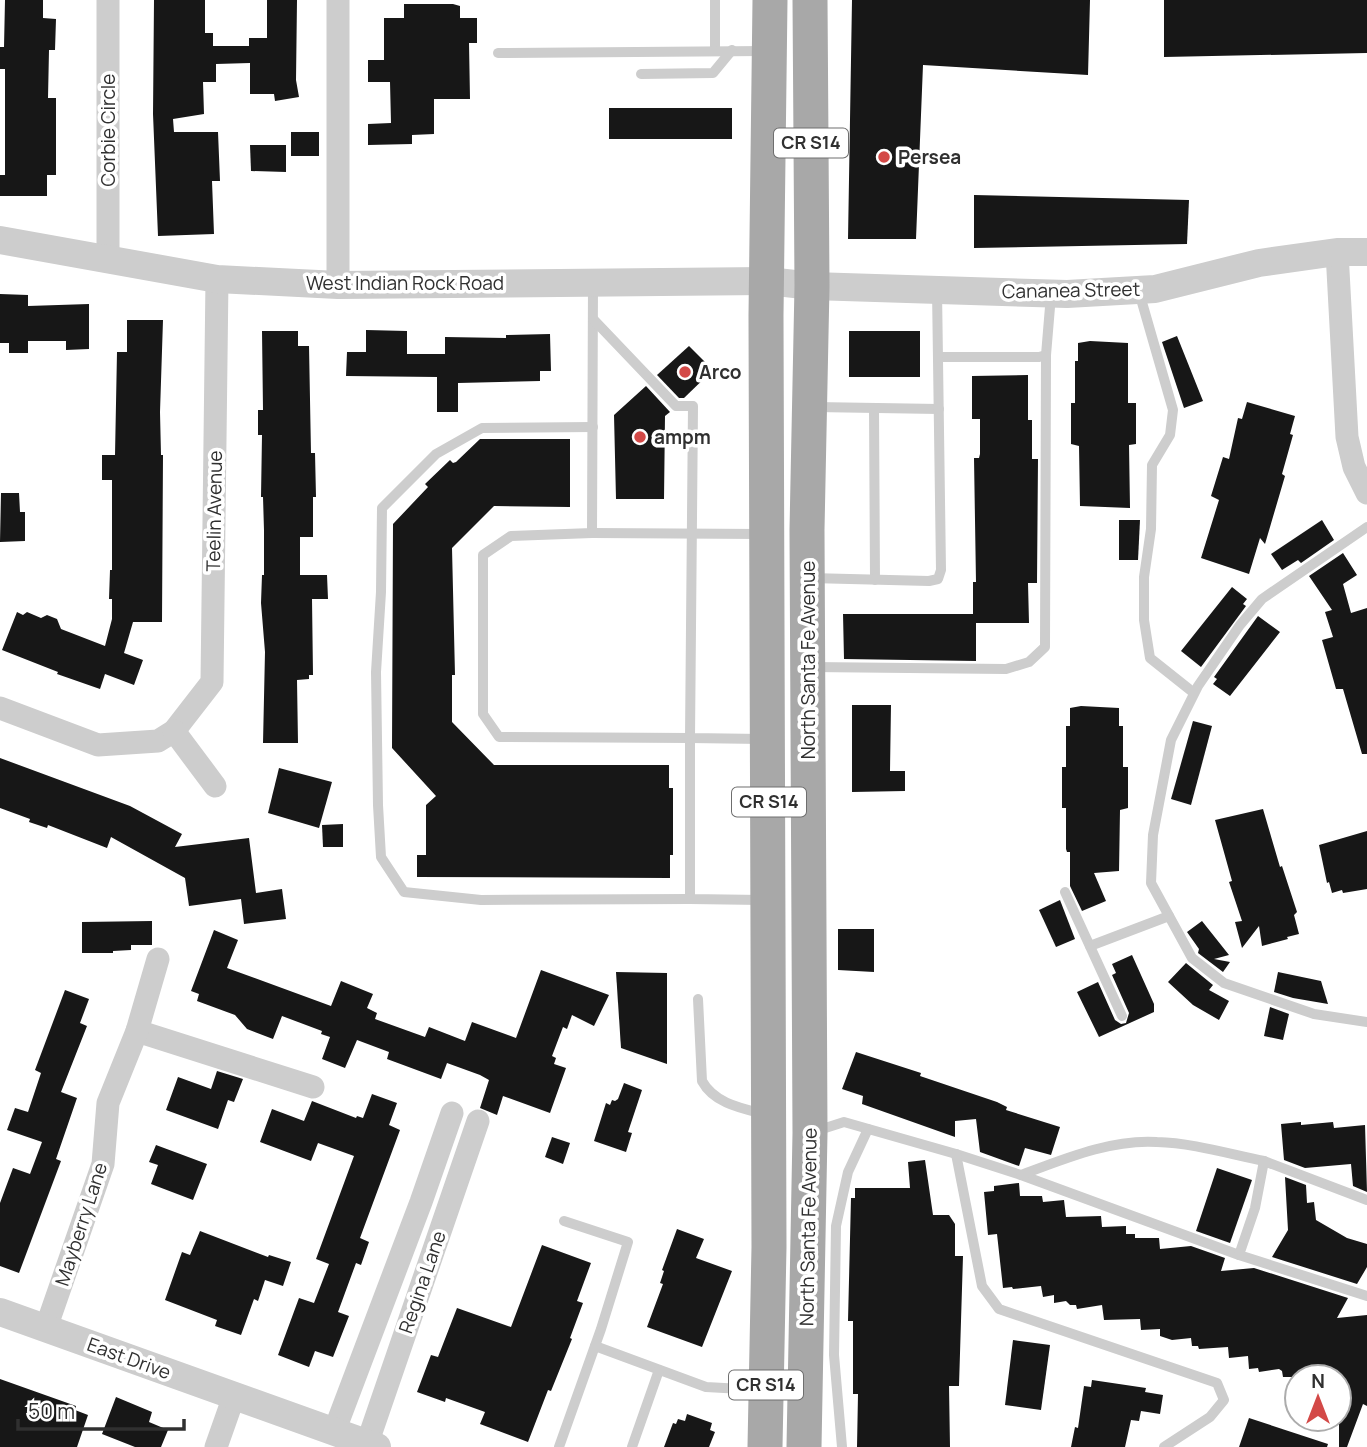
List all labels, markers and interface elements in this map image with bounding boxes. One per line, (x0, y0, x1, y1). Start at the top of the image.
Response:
street label: Corbie Circle (95, 74, 121, 186)
road number: CR S14 (774, 128, 848, 158)
place label: Persea (898, 144, 961, 170)
marker: Persea (876, 149, 892, 165)
street label: West Indian Rock Road (306, 270, 504, 296)
street label: Cananea Street (1002, 276, 1140, 304)
place label: Arco (699, 359, 742, 385)
marker: Arco (677, 364, 693, 380)
place label: ampm (654, 424, 711, 450)
marker: ampm (632, 429, 648, 445)
street label: Teelin Avenue (200, 450, 228, 572)
street label: North Santa Fe Avenue (795, 561, 821, 759)
road number: CR S14 (732, 788, 806, 816)
street label: North Santa Fe Avenue (793, 1128, 823, 1326)
street label: Mayberry Lane (49, 1159, 113, 1289)
street label: Regina Lane (392, 1227, 452, 1337)
street label: East Drive (84, 1331, 174, 1385)
north arrow (1283, 1363, 1353, 1433)
text: N (1311, 1368, 1325, 1394)
road number: CR S14 (729, 1370, 803, 1400)
scale bar (18, 1388, 184, 1432)
text: 50 m (28, 1397, 75, 1425)

